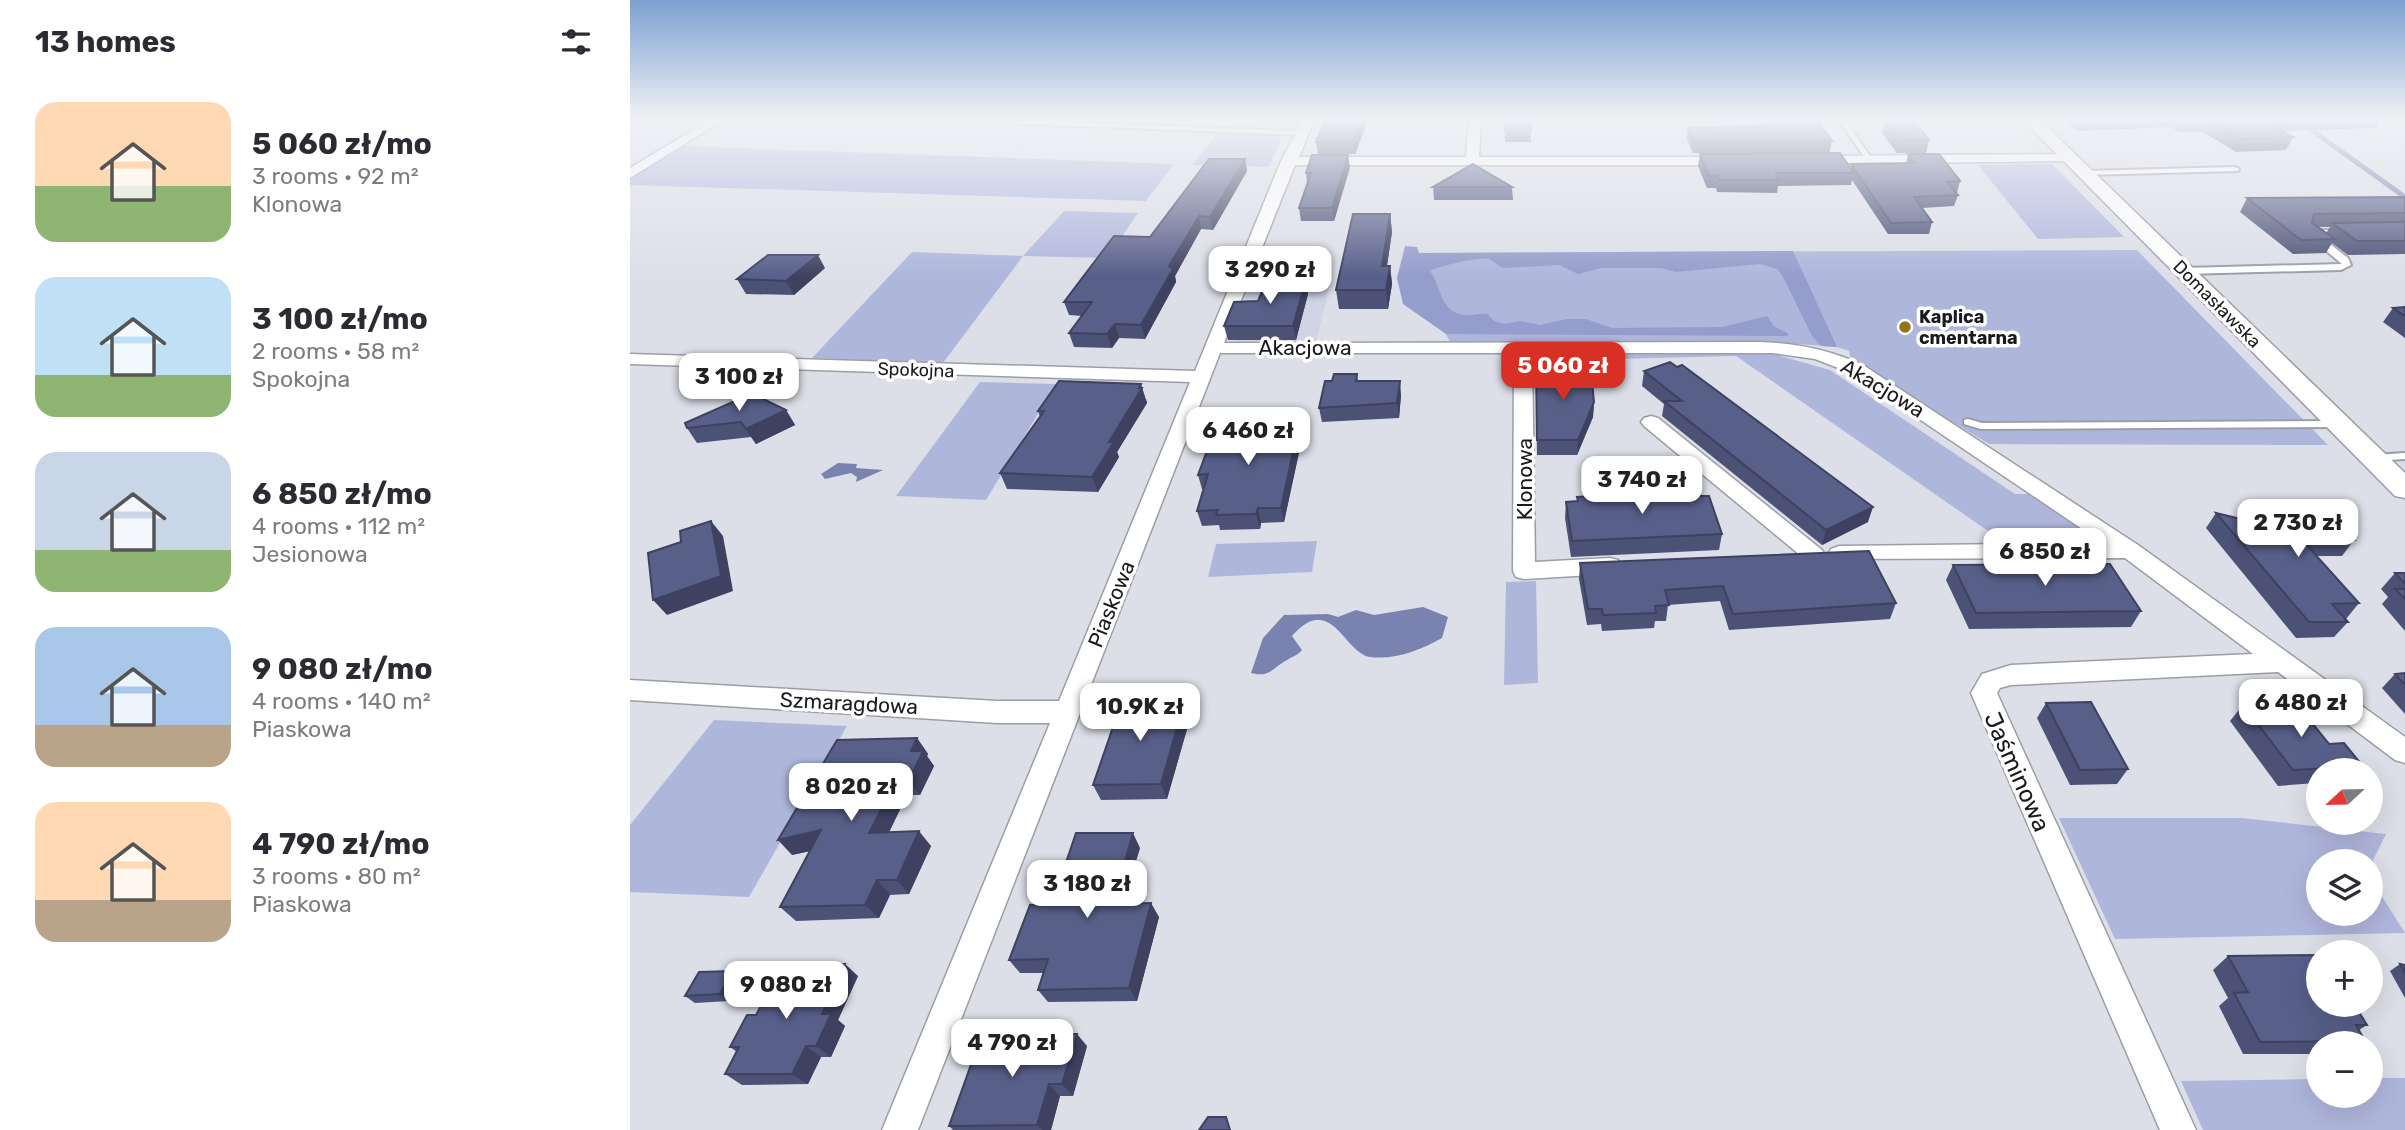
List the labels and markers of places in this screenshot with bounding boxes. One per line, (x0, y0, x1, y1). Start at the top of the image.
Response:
pin: 3 290 zł (1198, 246, 1342, 306)
place label: Kaplica cmentarna (1919, 306, 2018, 349)
marker: Kaplica cmentarna (1897, 319, 1913, 335)
pin: 5 060 zł (1491, 342, 1635, 402)
pin: 3 100 zł (667, 354, 811, 413)
pin: 6 460 zł (1176, 407, 1320, 467)
pin: 3 740 zł (1570, 456, 1714, 516)
pin: 2 730 zł (2226, 500, 2370, 559)
pin: 6 850 zł (1973, 528, 2117, 588)
pin: 6 480 zł (2229, 680, 2373, 739)
pin: 10.9K zł (1068, 684, 1212, 743)
pin: 8 020 zł (779, 764, 923, 823)
pin: 3 180 zł (1015, 860, 1159, 920)
pin: 9 080 zł (714, 962, 858, 1021)
pin: 4 790 zł (940, 1020, 1084, 1079)

